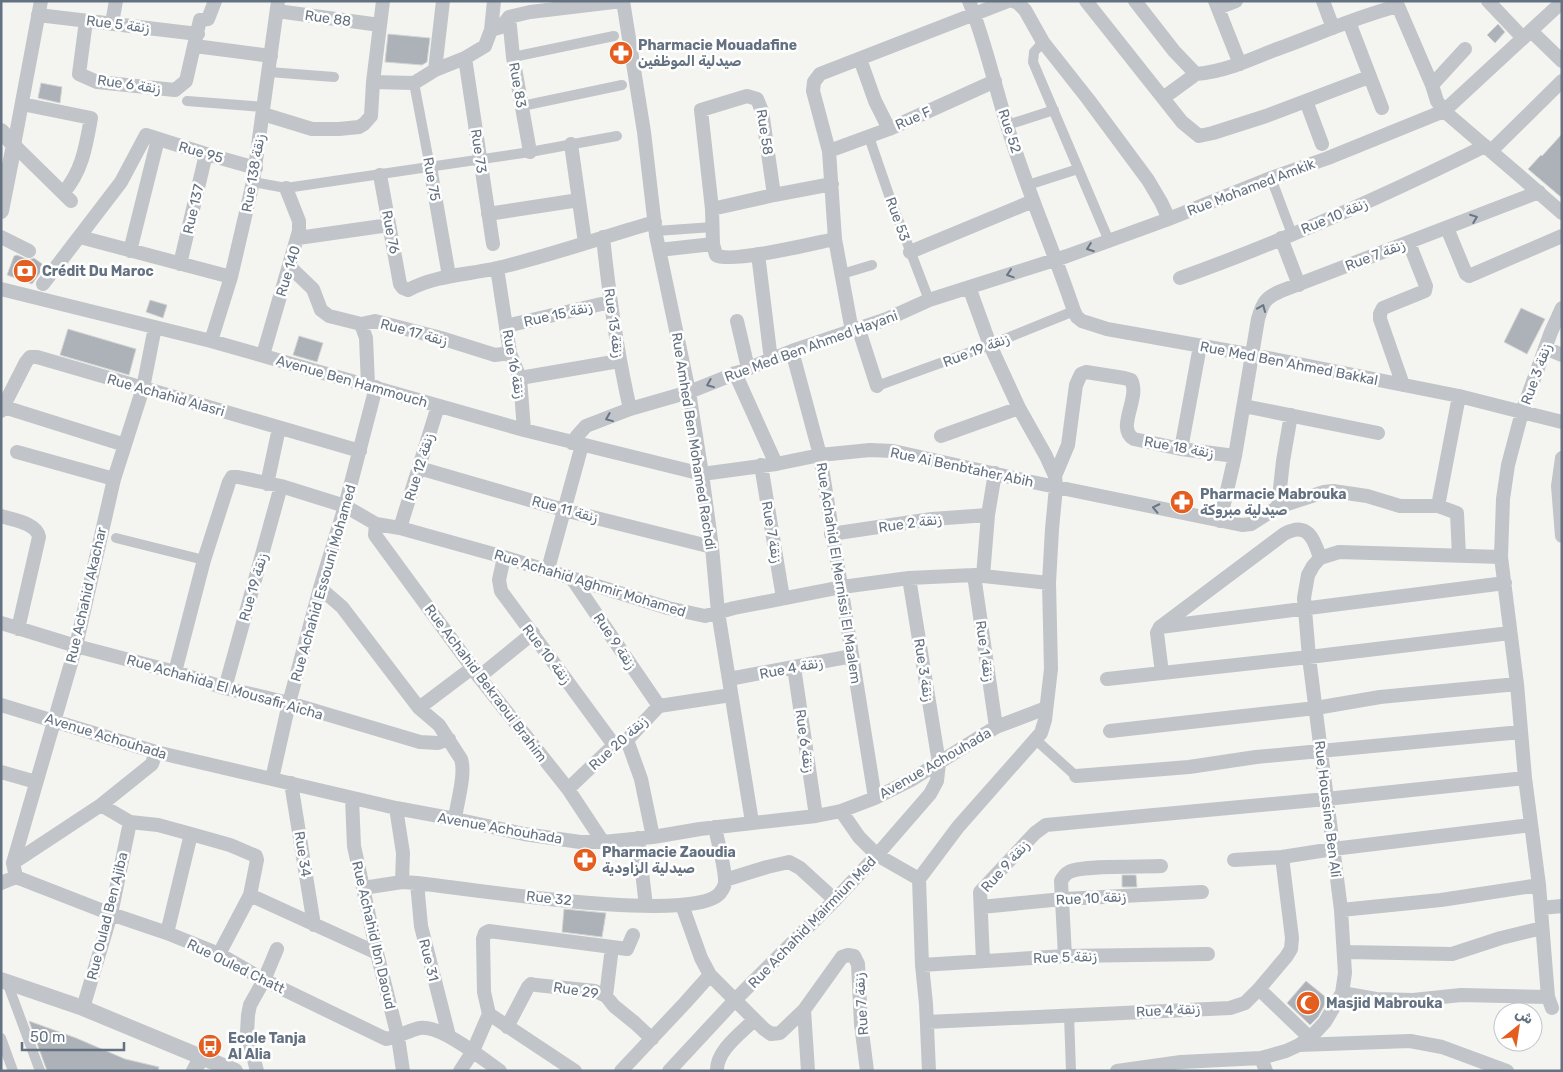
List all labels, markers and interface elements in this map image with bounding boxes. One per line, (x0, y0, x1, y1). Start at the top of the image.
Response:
street label: Rue 88 (304, 7, 352, 30)
street label: Rue 5 زنقة (85, 12, 151, 37)
place label: Pharmacie Mouadafine صيدلية الموظفين (638, 37, 797, 70)
pharmacy icon: Pharmacie Mouadafine صيدلية الموظفين (608, 40, 634, 66)
street label: Rue 83 (505, 61, 530, 109)
street label: Rue 6 زنقة (96, 72, 162, 97)
street label: Rue F (893, 103, 934, 134)
street label: Rue 52 (994, 107, 1025, 155)
street label: Rue 58 (753, 108, 777, 156)
street label: Rue 73 (467, 128, 490, 174)
street label: Rue 138 زنقة (238, 133, 269, 213)
street label: Rue 95 (177, 138, 225, 167)
street label: Rue Mohamed Amkik (1185, 155, 1318, 220)
street label: Rue 75 (419, 156, 444, 202)
street label: Rue 137 (180, 183, 207, 236)
street label: Rue 53 (882, 195, 913, 244)
street label: Rue 10 زنقة (1298, 195, 1370, 238)
street label: Rue 76 (378, 209, 403, 255)
one-way arrow (1469, 213, 1477, 223)
street label: Rue 7 زنقة (1343, 236, 1408, 275)
one-way arrow (1086, 242, 1095, 252)
street label: Rue 140 (273, 243, 304, 299)
bank icon: Crédit Du Maroc (12, 258, 38, 284)
place label: Crédit Du Maroc (42, 263, 154, 280)
one-way arrow (1006, 268, 1015, 278)
street label: Rue 13 زنقة (600, 287, 627, 359)
street label: Rue 15 زنقة (522, 298, 594, 331)
one-way arrow (1256, 304, 1266, 313)
street label: Rue Med Ben Ahmed Hayani (722, 307, 900, 386)
street label: Rue 17 زنقة (378, 315, 449, 350)
street label: Rue 16 زنقة (498, 328, 529, 400)
street label: Rue 19 زنقة (941, 330, 1012, 371)
street label: Rue Amhed Ben Mohamed Rachdi (668, 331, 719, 551)
street label: Rue Med Ben Ahmed Bakkal (1199, 338, 1379, 389)
street label: Rue 3 زنقة (1518, 341, 1555, 407)
street label: Avenue Ben Hammouch (274, 352, 430, 411)
street label: Rue Achahid Alasri (105, 371, 227, 420)
one-way arrow (706, 377, 715, 388)
one-way arrow (605, 412, 614, 422)
street label: Rue 12 زنقة (401, 431, 438, 503)
street label: Rue 18 زنقة (1143, 433, 1215, 462)
street label: Rue Ai Benbtaher Abih (889, 444, 1035, 491)
street label: Rue Achahid El Mernissi El Maalem (813, 461, 864, 685)
street label: Rue Achahid Essouni Mohamed (287, 483, 360, 684)
place label: Pharmacie Mabrouka صيدلية مبروكة (1200, 486, 1347, 519)
pharmacy icon: Pharmacie Mabrouka صيدلية مبروكة (1169, 489, 1195, 515)
street label: Rue 11 زنقة (530, 493, 600, 526)
street label: Rue 7 زنقة (758, 500, 785, 564)
one-way arrow (1151, 503, 1160, 514)
street label: Rue 2 زنقة (877, 511, 943, 536)
street label: Rue Achahid Akachar (63, 525, 111, 665)
street label: Rue Achahid Aghmir Mohamed (492, 546, 688, 621)
street label: Rue 19 زنقة (236, 551, 271, 623)
street label: Rue Achahid Bekraoui Brahim (421, 601, 550, 765)
street label: Rue 9 زنقة (590, 610, 639, 672)
street label: Rue 1 زنقة (972, 619, 997, 683)
street label: Rue 10 زنقة (519, 621, 575, 688)
street label: Rue 3 زنقة (910, 637, 937, 703)
street label: Rue Achahida El Mousafir Aicha (125, 651, 325, 724)
street label: Rue 4 زنقة (758, 654, 824, 683)
street label: Rue 6 زنقة (792, 708, 817, 774)
street label: Avenue Achouhada (43, 710, 169, 763)
street label: Rue 20 زنقة (586, 713, 651, 774)
street label: Avenue Achouhada (876, 724, 994, 802)
street label: Rue Houssine Ben Ali (1311, 740, 1344, 878)
street label: Avenue Achouhada (436, 809, 564, 848)
street label: Rue 34 (291, 830, 315, 878)
street label: Rue 9 زنقة (978, 837, 1033, 896)
place label: Pharmacie Zaoudia صيدلية الزاودية (602, 844, 736, 877)
pharmacy icon: Pharmacie Zaoudia صيدلية الزاودية (572, 847, 598, 873)
street label: Rue Oulad Ben Ajiba (83, 850, 132, 982)
street label: Rue Achahid Mairmiun Med (745, 853, 880, 992)
street label: Rue Achahid Ibn Daoud (348, 859, 399, 1011)
street label: Rue 32 (525, 888, 572, 909)
street label: Rue 10 زنقة (1055, 888, 1127, 909)
street label: Rue Ouled Chatt (184, 936, 288, 998)
street label: Rue 31 (415, 937, 442, 983)
street label: Rue 5 زنقة (1033, 948, 1097, 967)
street label: Rue 7 زنقة (851, 972, 872, 1036)
street label: Rue 29 (552, 979, 600, 1002)
mosque icon: Masjid Mabrouka (1295, 990, 1321, 1016)
place label: Masjid Mabrouka (1326, 995, 1442, 1012)
street label: Rue 4 زنقة (1136, 1000, 1201, 1021)
north arrow (1493, 1002, 1543, 1052)
text: ش (1512, 1004, 1536, 1028)
scale bar (22, 1020, 125, 1052)
text: 50 m (30, 1028, 65, 1046)
place label: Ecole Tanja Al Alia (228, 1030, 306, 1063)
bus stop icon: Ecole Tanja Al Alia (197, 1033, 223, 1059)

